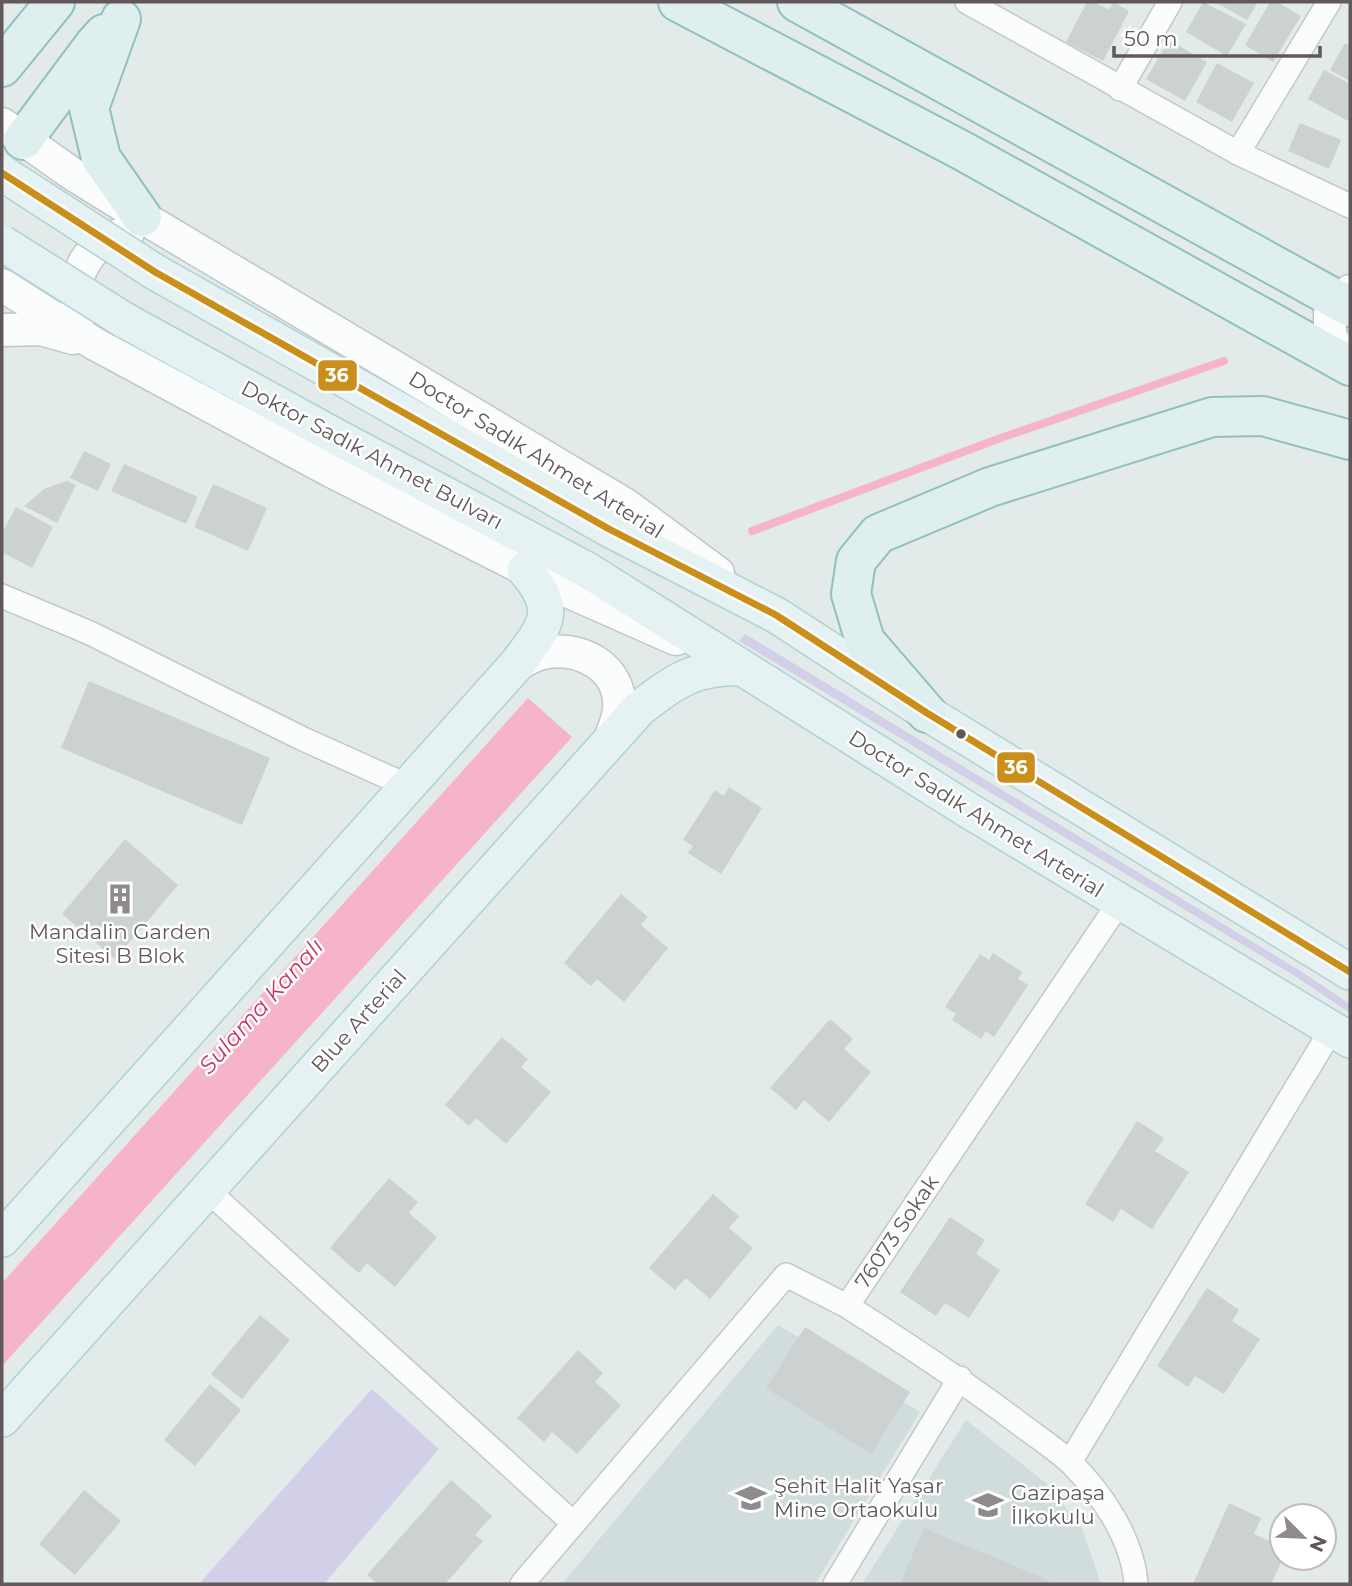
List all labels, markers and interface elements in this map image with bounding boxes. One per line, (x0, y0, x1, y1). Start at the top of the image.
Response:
scale bar (1114, 14, 1320, 58)
text: 50 m (1124, 26, 1178, 51)
line badge: 36 (317, 359, 358, 392)
text: 36 (324, 364, 349, 387)
street label: Doctor Sadık Ahmet Arterial (404, 366, 668, 544)
street label: Doktor Sadık Ahmet Bulvarı (237, 375, 507, 534)
street label: Doctor Sadık Ahmet Arterial (844, 725, 1108, 903)
unlabelled marker (954, 727, 968, 741)
line badge: 36 (996, 751, 1036, 784)
text: 36 (1003, 756, 1028, 779)
building icon: Mandalin Garden Sitesi B Blok (103, 882, 137, 916)
place label: Mandalin Garden Sitesi B Blok (29, 919, 211, 968)
water label: Sulama Kanalı (193, 933, 329, 1079)
street label: Blue Arterial (306, 964, 412, 1077)
street label: 76073 Sokak (849, 1170, 944, 1293)
place label: Şehit Halit Yaşar Mine Ortaokulu (774, 1473, 943, 1522)
place label: Gazipaşa İlkokulu (1011, 1480, 1105, 1529)
school or university icon: Şehit Halit Yaşar Mine Ortaokulu (734, 1481, 768, 1515)
school or university icon: Gazipaşa İlkokulu (971, 1488, 1005, 1522)
north arrow (1268, 1502, 1338, 1572)
text: N (1304, 1532, 1332, 1555)

